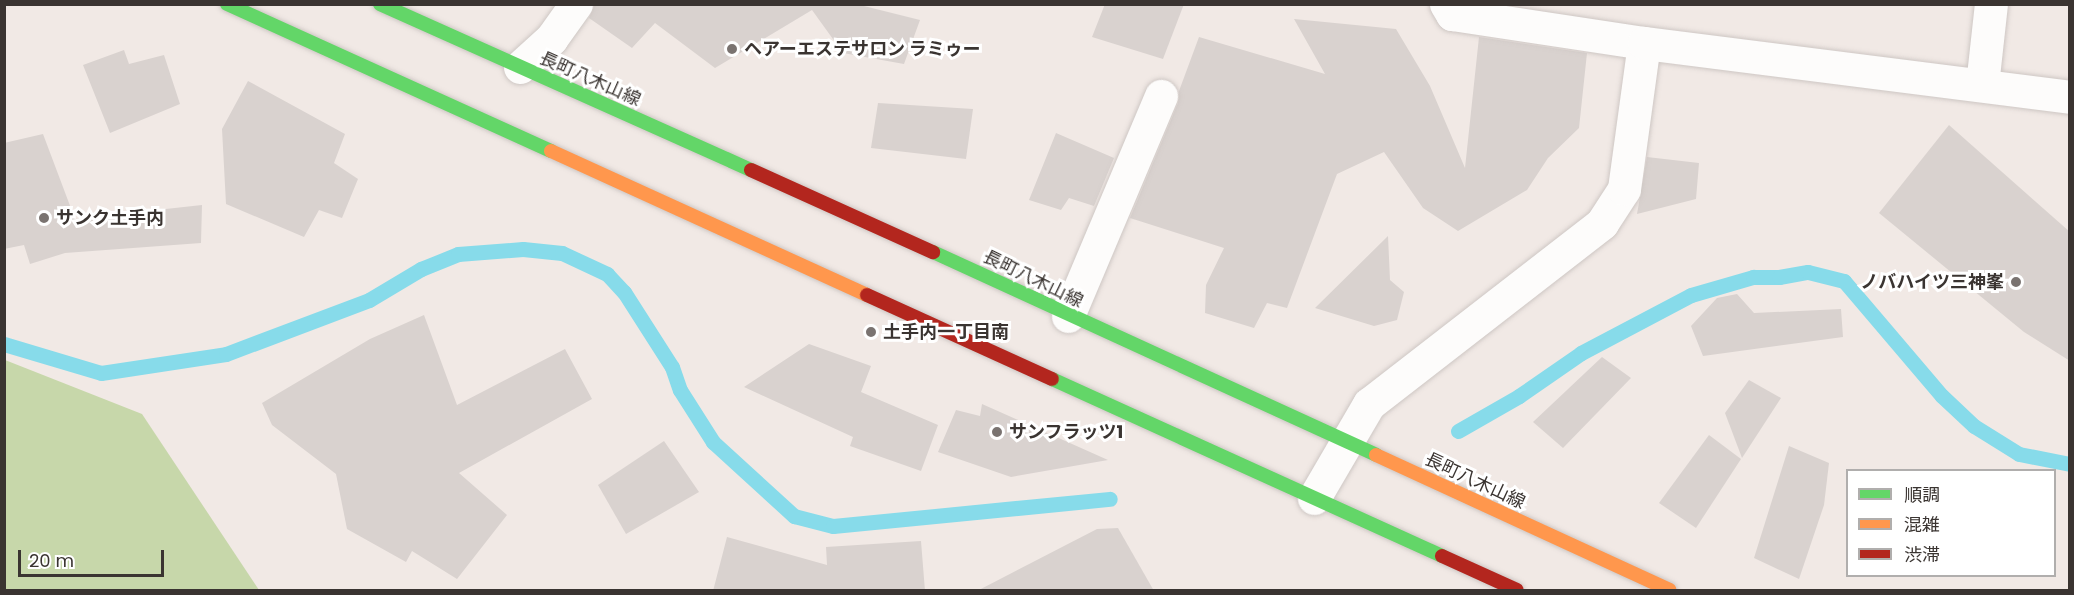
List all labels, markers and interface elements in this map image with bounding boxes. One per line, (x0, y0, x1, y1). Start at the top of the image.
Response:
place label: ヘアーエステサロン ラミゥー (744, 38, 981, 60)
marker: ヘアーエステサロン ラミゥー (725, 42, 739, 56)
street label: 長町八木山線 (536, 47, 644, 111)
place label: サンク土手内 (56, 207, 164, 229)
marker: サンク土手内 (37, 211, 51, 225)
street label: 長町八木山線 (980, 246, 1086, 312)
place label: ノバハイツ三神峯 (1860, 271, 2004, 293)
marker: ノバハイツ三神峯 (2009, 275, 2023, 289)
place label: 土手内一丁目南 (883, 321, 1009, 343)
marker: 土手内一丁目南 (864, 325, 878, 339)
place label: サンフラッツ1 (1009, 421, 1124, 443)
marker: サンフラッツ1 (990, 425, 1004, 439)
street label: 長町八木山線 (1421, 448, 1529, 514)
legend (1846, 469, 2056, 577)
text: 順調 (1904, 482, 1940, 507)
text: 混雑 (1904, 512, 1940, 537)
scale bar (21, 538, 166, 576)
text: 渋滞 (1904, 542, 1940, 567)
text: 20 m (29, 548, 74, 573)

